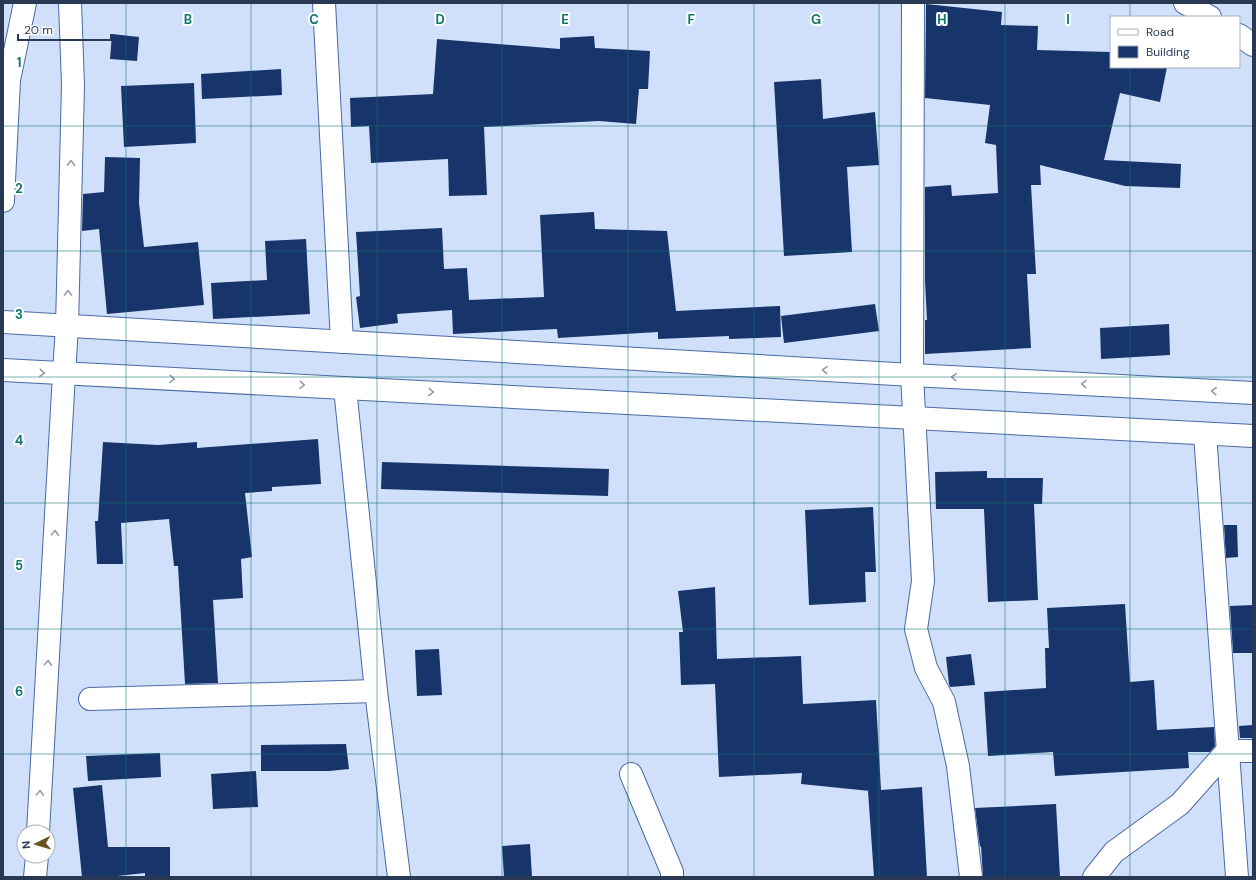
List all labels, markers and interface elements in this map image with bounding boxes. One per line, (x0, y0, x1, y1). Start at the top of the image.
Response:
text: B (184, 11, 192, 28)
text: C (309, 11, 319, 28)
text: D (435, 11, 445, 28)
text: E (561, 11, 569, 28)
text: F (687, 11, 695, 28)
text: G (811, 11, 821, 28)
text: H (937, 11, 947, 28)
text: I (1066, 11, 1070, 28)
scale bar (18, 16, 111, 42)
legend (1110, 16, 1240, 68)
text: 20 m (24, 22, 53, 38)
text: Road (1146, 24, 1174, 40)
text: Building (1146, 44, 1190, 60)
text: 1 (17, 54, 21, 71)
one-way arrow (67, 160, 75, 166)
text: 2 (15, 180, 23, 197)
one-way arrow (64, 290, 72, 296)
text: 3 (15, 306, 23, 323)
one-way arrow (822, 366, 828, 374)
one-way arrow (39, 368, 45, 377)
one-way arrow (951, 373, 957, 382)
one-way arrow (169, 375, 175, 384)
one-way arrow (1081, 380, 1087, 389)
one-way arrow (299, 381, 305, 390)
one-way arrow (1211, 387, 1217, 395)
one-way arrow (428, 388, 434, 397)
text: 4 (15, 432, 23, 449)
one-way arrow (51, 530, 60, 537)
text: 5 (15, 557, 23, 574)
one-way arrow (43, 660, 52, 666)
text: 6 (15, 683, 23, 700)
one-way arrow (36, 790, 45, 796)
north arrow (16, 824, 56, 864)
text: N (19, 840, 33, 849)

